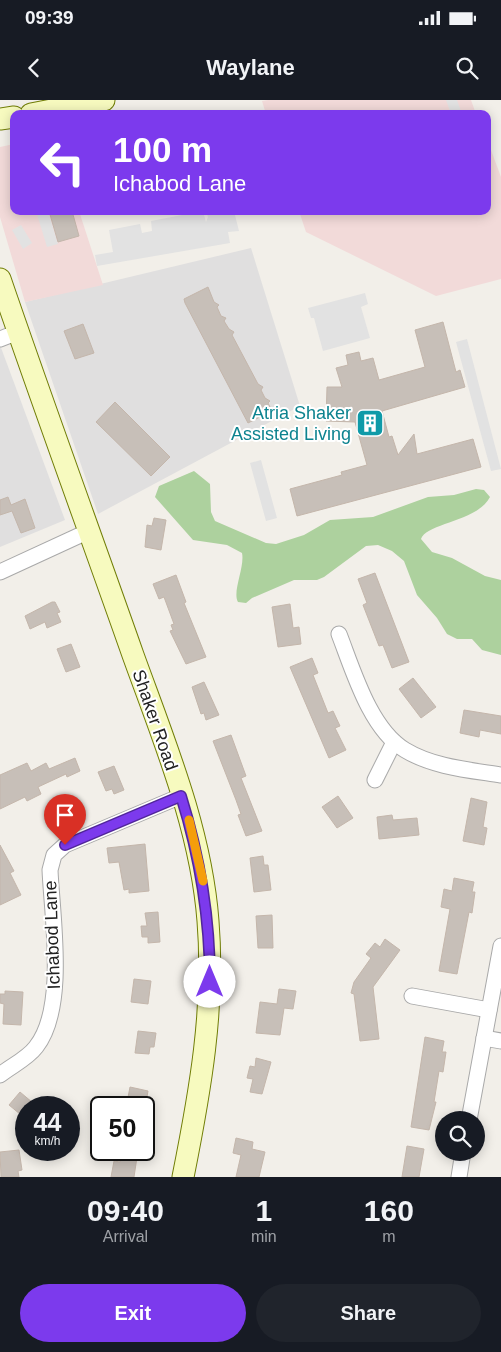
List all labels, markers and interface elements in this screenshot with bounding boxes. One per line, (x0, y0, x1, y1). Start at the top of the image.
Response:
text: 09:39 (25, 7, 74, 28)
icon: back (20, 54, 48, 82)
icon: search (453, 54, 481, 82)
text: Waylane (206, 55, 295, 80)
icon: left (30, 130, 95, 195)
text: 100 m (113, 130, 212, 169)
text: Ichabod Lane (113, 171, 246, 196)
place label: Atria Shaker Assisted Living (231, 403, 351, 444)
building icon: Atria Shaker Assisted Living (355, 408, 385, 438)
street label: Shaker Road (128, 667, 182, 773)
pin (44, 794, 86, 845)
icon: arrive (51, 801, 79, 829)
street label: Ichabod Lane (40, 880, 64, 990)
position arrow (183, 955, 235, 1007)
speed limit sign: 50 (90, 1096, 155, 1161)
text: 44 (34, 1108, 61, 1136)
map controls (435, 1111, 485, 1161)
button: search (435, 1111, 485, 1161)
text: km/h (34, 1134, 61, 1148)
text: 09:40 (87, 1194, 164, 1227)
text: 1 (255, 1194, 272, 1227)
text: 160 (364, 1194, 414, 1227)
text: Arrival (103, 1228, 148, 1245)
text: min (251, 1228, 277, 1245)
text: m (382, 1228, 395, 1245)
button: Exit (20, 1284, 246, 1342)
button: Share (256, 1284, 481, 1342)

